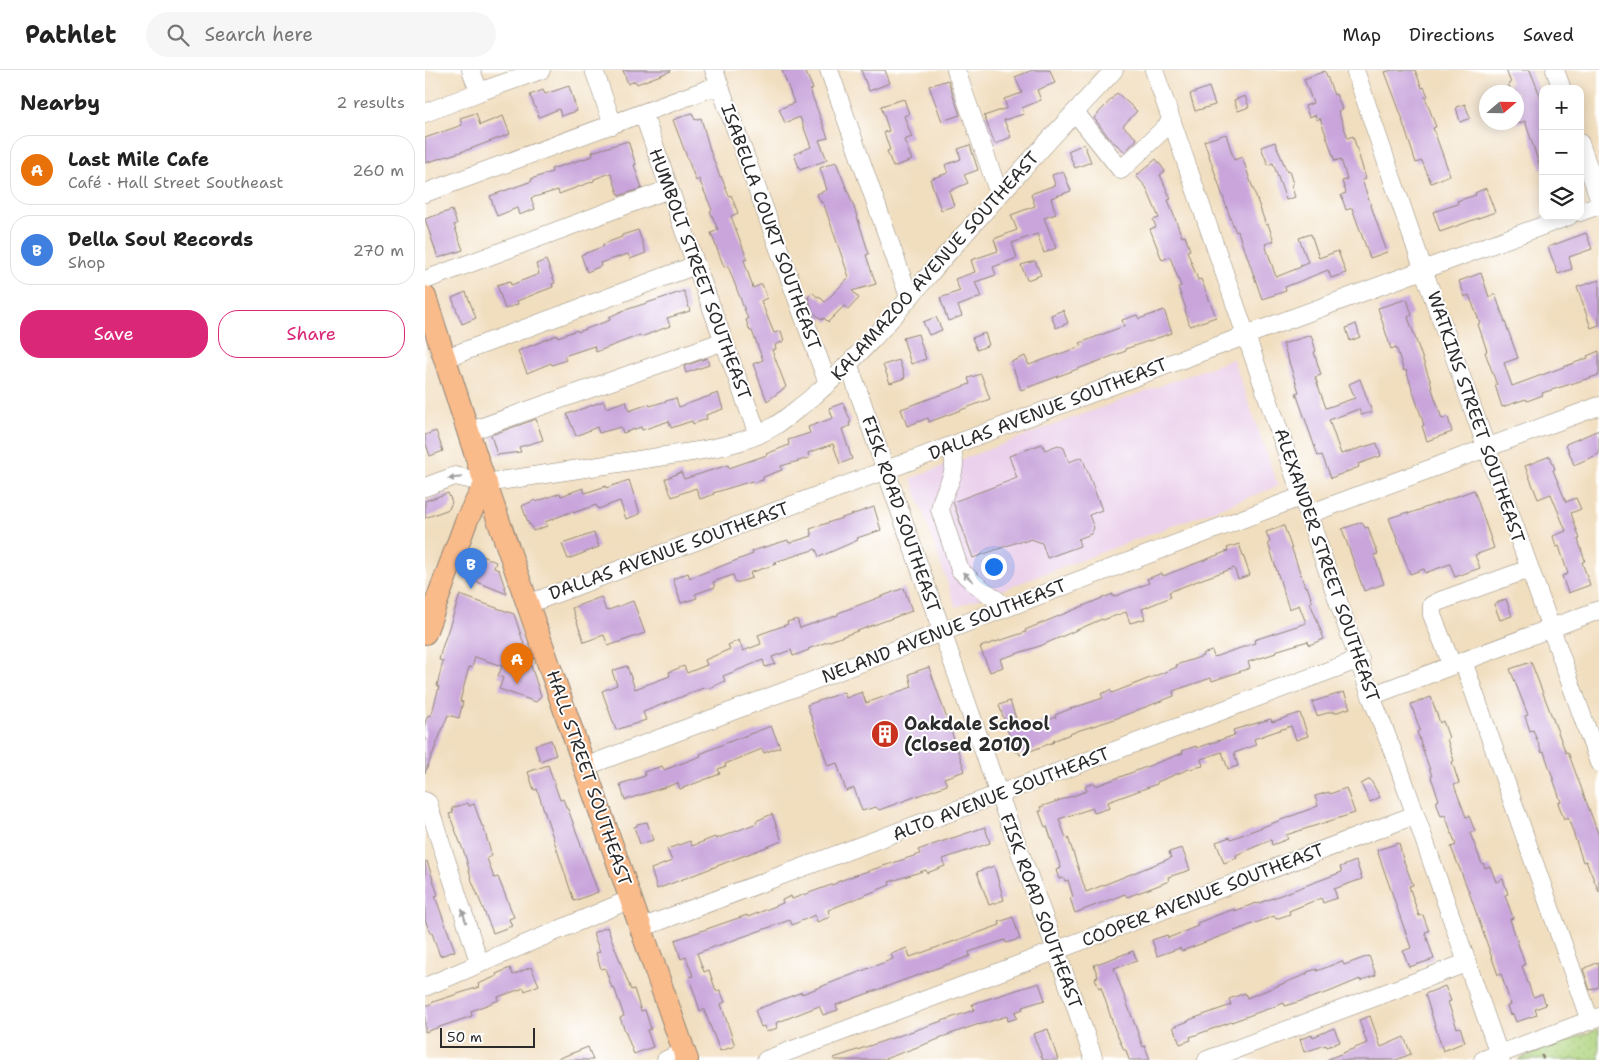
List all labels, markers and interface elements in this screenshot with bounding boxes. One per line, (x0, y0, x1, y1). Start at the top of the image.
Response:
search box (146, 12, 496, 57)
text: Pathlet (25, 19, 116, 51)
icon: search (164, 21, 192, 49)
text: Search here (204, 22, 313, 47)
text: Map (1343, 23, 1381, 47)
text: Directions (1409, 23, 1495, 47)
text: Saved (1523, 23, 1574, 47)
north arrow (1479, 85, 1524, 130)
map controls (1539, 85, 1584, 220)
button: + (1539, 85, 1584, 130)
text: Nearby (20, 89, 100, 117)
text: 2 results (336, 92, 405, 113)
street label: ISABELLA COURT SOUTHEAST (715, 101, 827, 353)
button: − (1539, 130, 1584, 175)
street label: HUMBOLT STREET SOUTHEAST (643, 145, 757, 403)
street label: KALAMAZOO AVENUE SOUTHEAST (826, 146, 1044, 386)
text: Last Mile Cafe (68, 147, 209, 172)
text: A (31, 160, 43, 181)
text: 260 m (352, 160, 404, 181)
text: Café · Hall Street Southeast (68, 172, 284, 193)
button: layers (1539, 175, 1584, 220)
text: Della Soul Records (68, 227, 253, 252)
text: B (32, 240, 42, 261)
text: 270 m (353, 240, 404, 261)
text: Shop (68, 252, 105, 273)
street label: WATKINS STREET SOUTHEAST (1422, 288, 1530, 546)
button: Save (20, 310, 208, 358)
button: Share (218, 310, 405, 358)
street label: DALLAS AVENUE SOUTHEAST (925, 352, 1171, 466)
street label: FISK ROAD SOUTHEAST (856, 413, 946, 615)
street label: ALEXANDER STREET SOUTHEAST (1269, 425, 1385, 705)
one-way arrow (447, 475, 463, 483)
street label: DALLAS AVENUE SOUTHEAST (546, 496, 792, 606)
pin: B (455, 548, 487, 589)
your location (981, 554, 1007, 580)
one-way arrow (962, 572, 975, 583)
street label: NELAND AVENUE SOUTHEAST (818, 573, 1070, 689)
pin: A (501, 643, 533, 684)
street label: HALL STREET SOUTHEAST (541, 667, 637, 889)
place label: Oakdale School (Closed 2010) (904, 712, 1050, 757)
building icon: Oakdale School (Closed 2010) (870, 719, 900, 749)
street label: ALTO AVENUE SOUTHEAST (889, 741, 1113, 847)
street label: FISK ROAD SOUTHEAST (994, 810, 1088, 1012)
street label: COOPER AVENUE SOUTHEAST (1078, 838, 1328, 952)
one-way arrow (460, 908, 468, 923)
scale bar (440, 1025, 535, 1048)
text: 50 m (447, 1028, 482, 1046)

